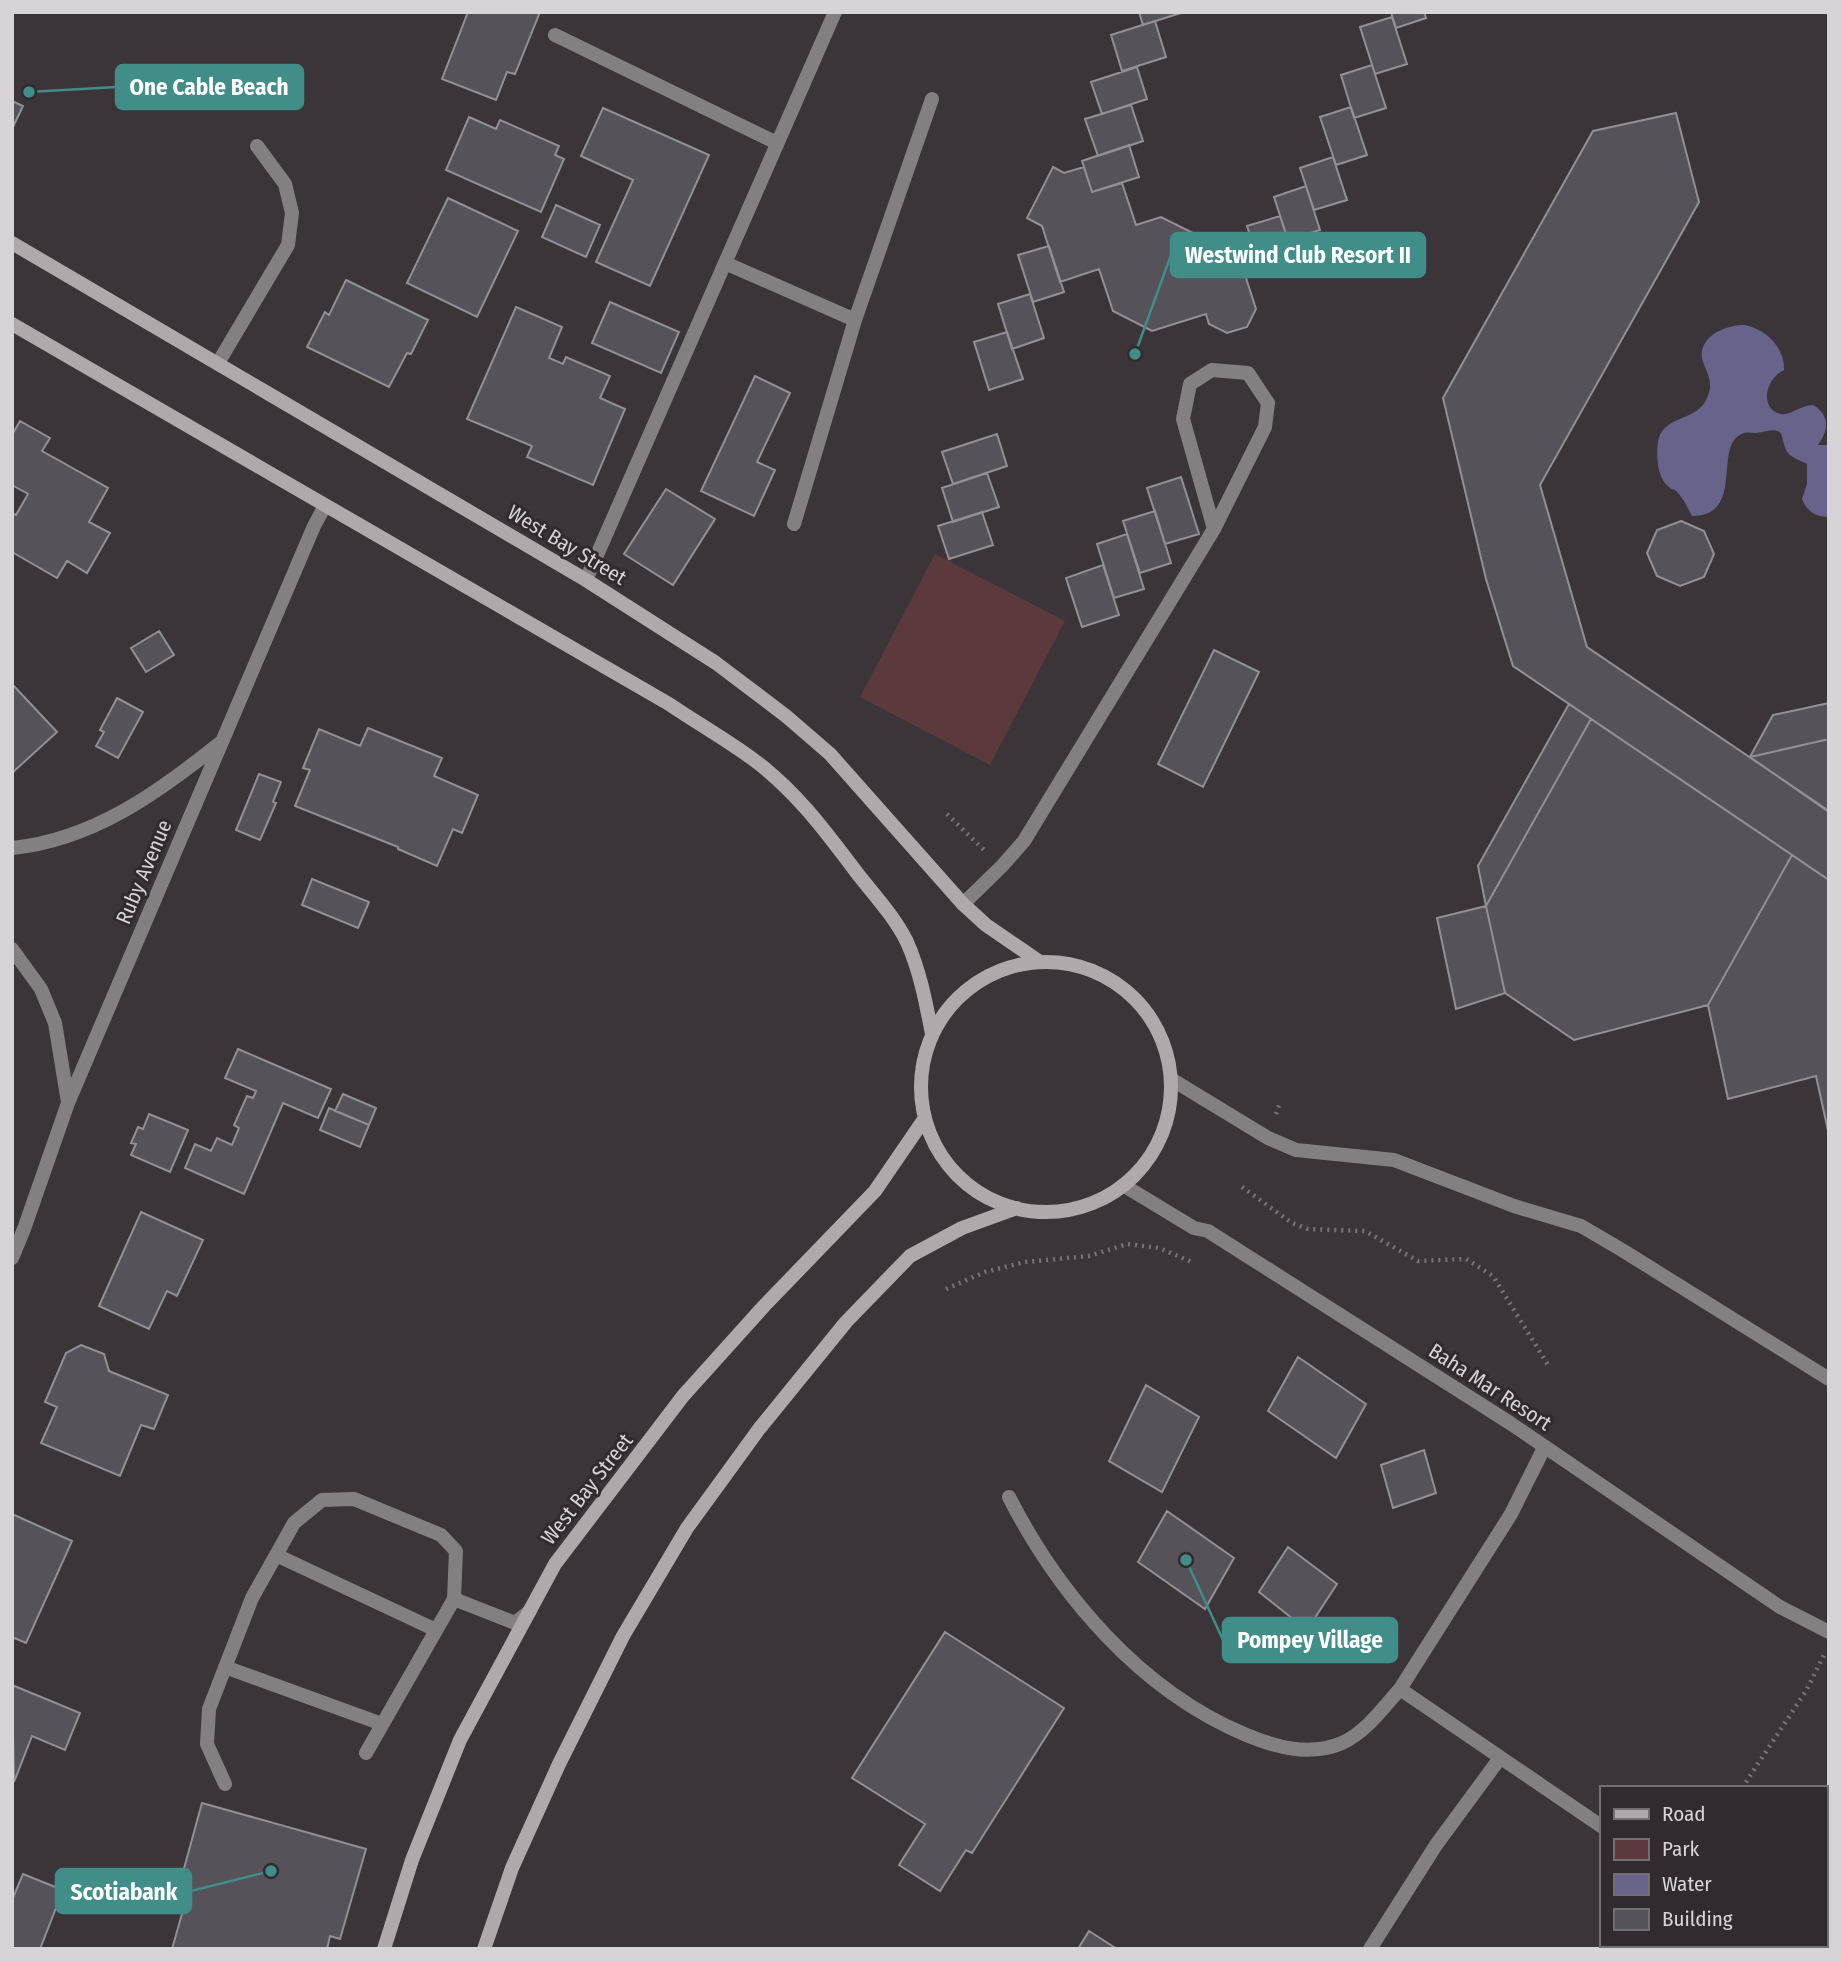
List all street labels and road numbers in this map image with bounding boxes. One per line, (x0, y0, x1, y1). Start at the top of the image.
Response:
street label: West Bay Street (503, 499, 631, 591)
street label: Ruby Avenue (110, 816, 178, 928)
street label: Baha Mar Resort (1424, 1338, 1556, 1436)
street label: West Bay Street (535, 1428, 639, 1550)

